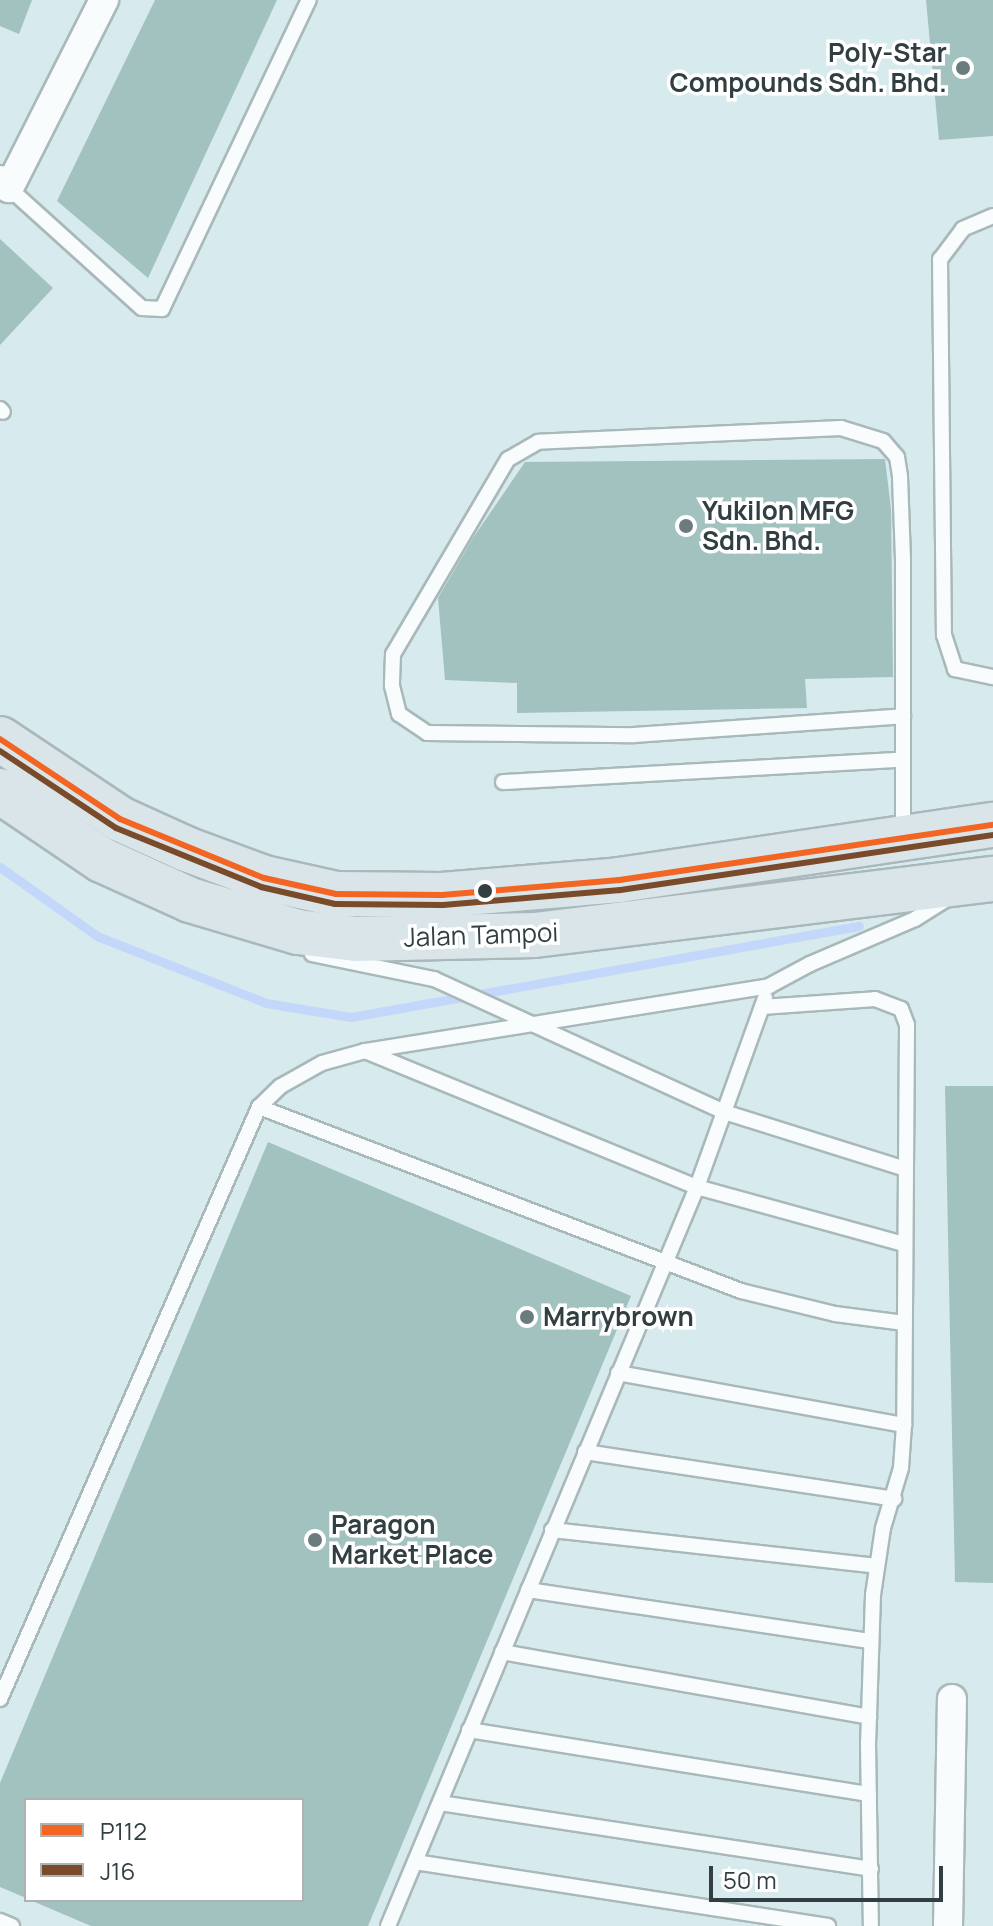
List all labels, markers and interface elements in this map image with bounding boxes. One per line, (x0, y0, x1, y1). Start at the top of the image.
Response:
place label: Poly-Star Compounds Sdn. Bhd. (670, 37, 947, 98)
marker: Poly-Star Compounds Sdn. Bhd. (954, 59, 972, 77)
place label: Yukilon MFG Sdn. Bhd. (702, 495, 854, 556)
marker: Yukilon MFG Sdn. Bhd. (677, 517, 695, 535)
unlabelled marker (477, 883, 493, 899)
street label: Jalan Tampoi (403, 917, 559, 953)
place label: Marrybrown (543, 1301, 694, 1333)
marker: Marrybrown (518, 1308, 536, 1326)
place label: Paragon Market Place (331, 1509, 494, 1570)
marker: Paragon Market Place (306, 1531, 324, 1549)
legend (24, 1798, 304, 1902)
text: P112 (100, 1814, 147, 1847)
scale bar (713, 1850, 947, 1900)
text: J16 (100, 1854, 135, 1887)
text: 50 m (723, 1863, 777, 1896)

